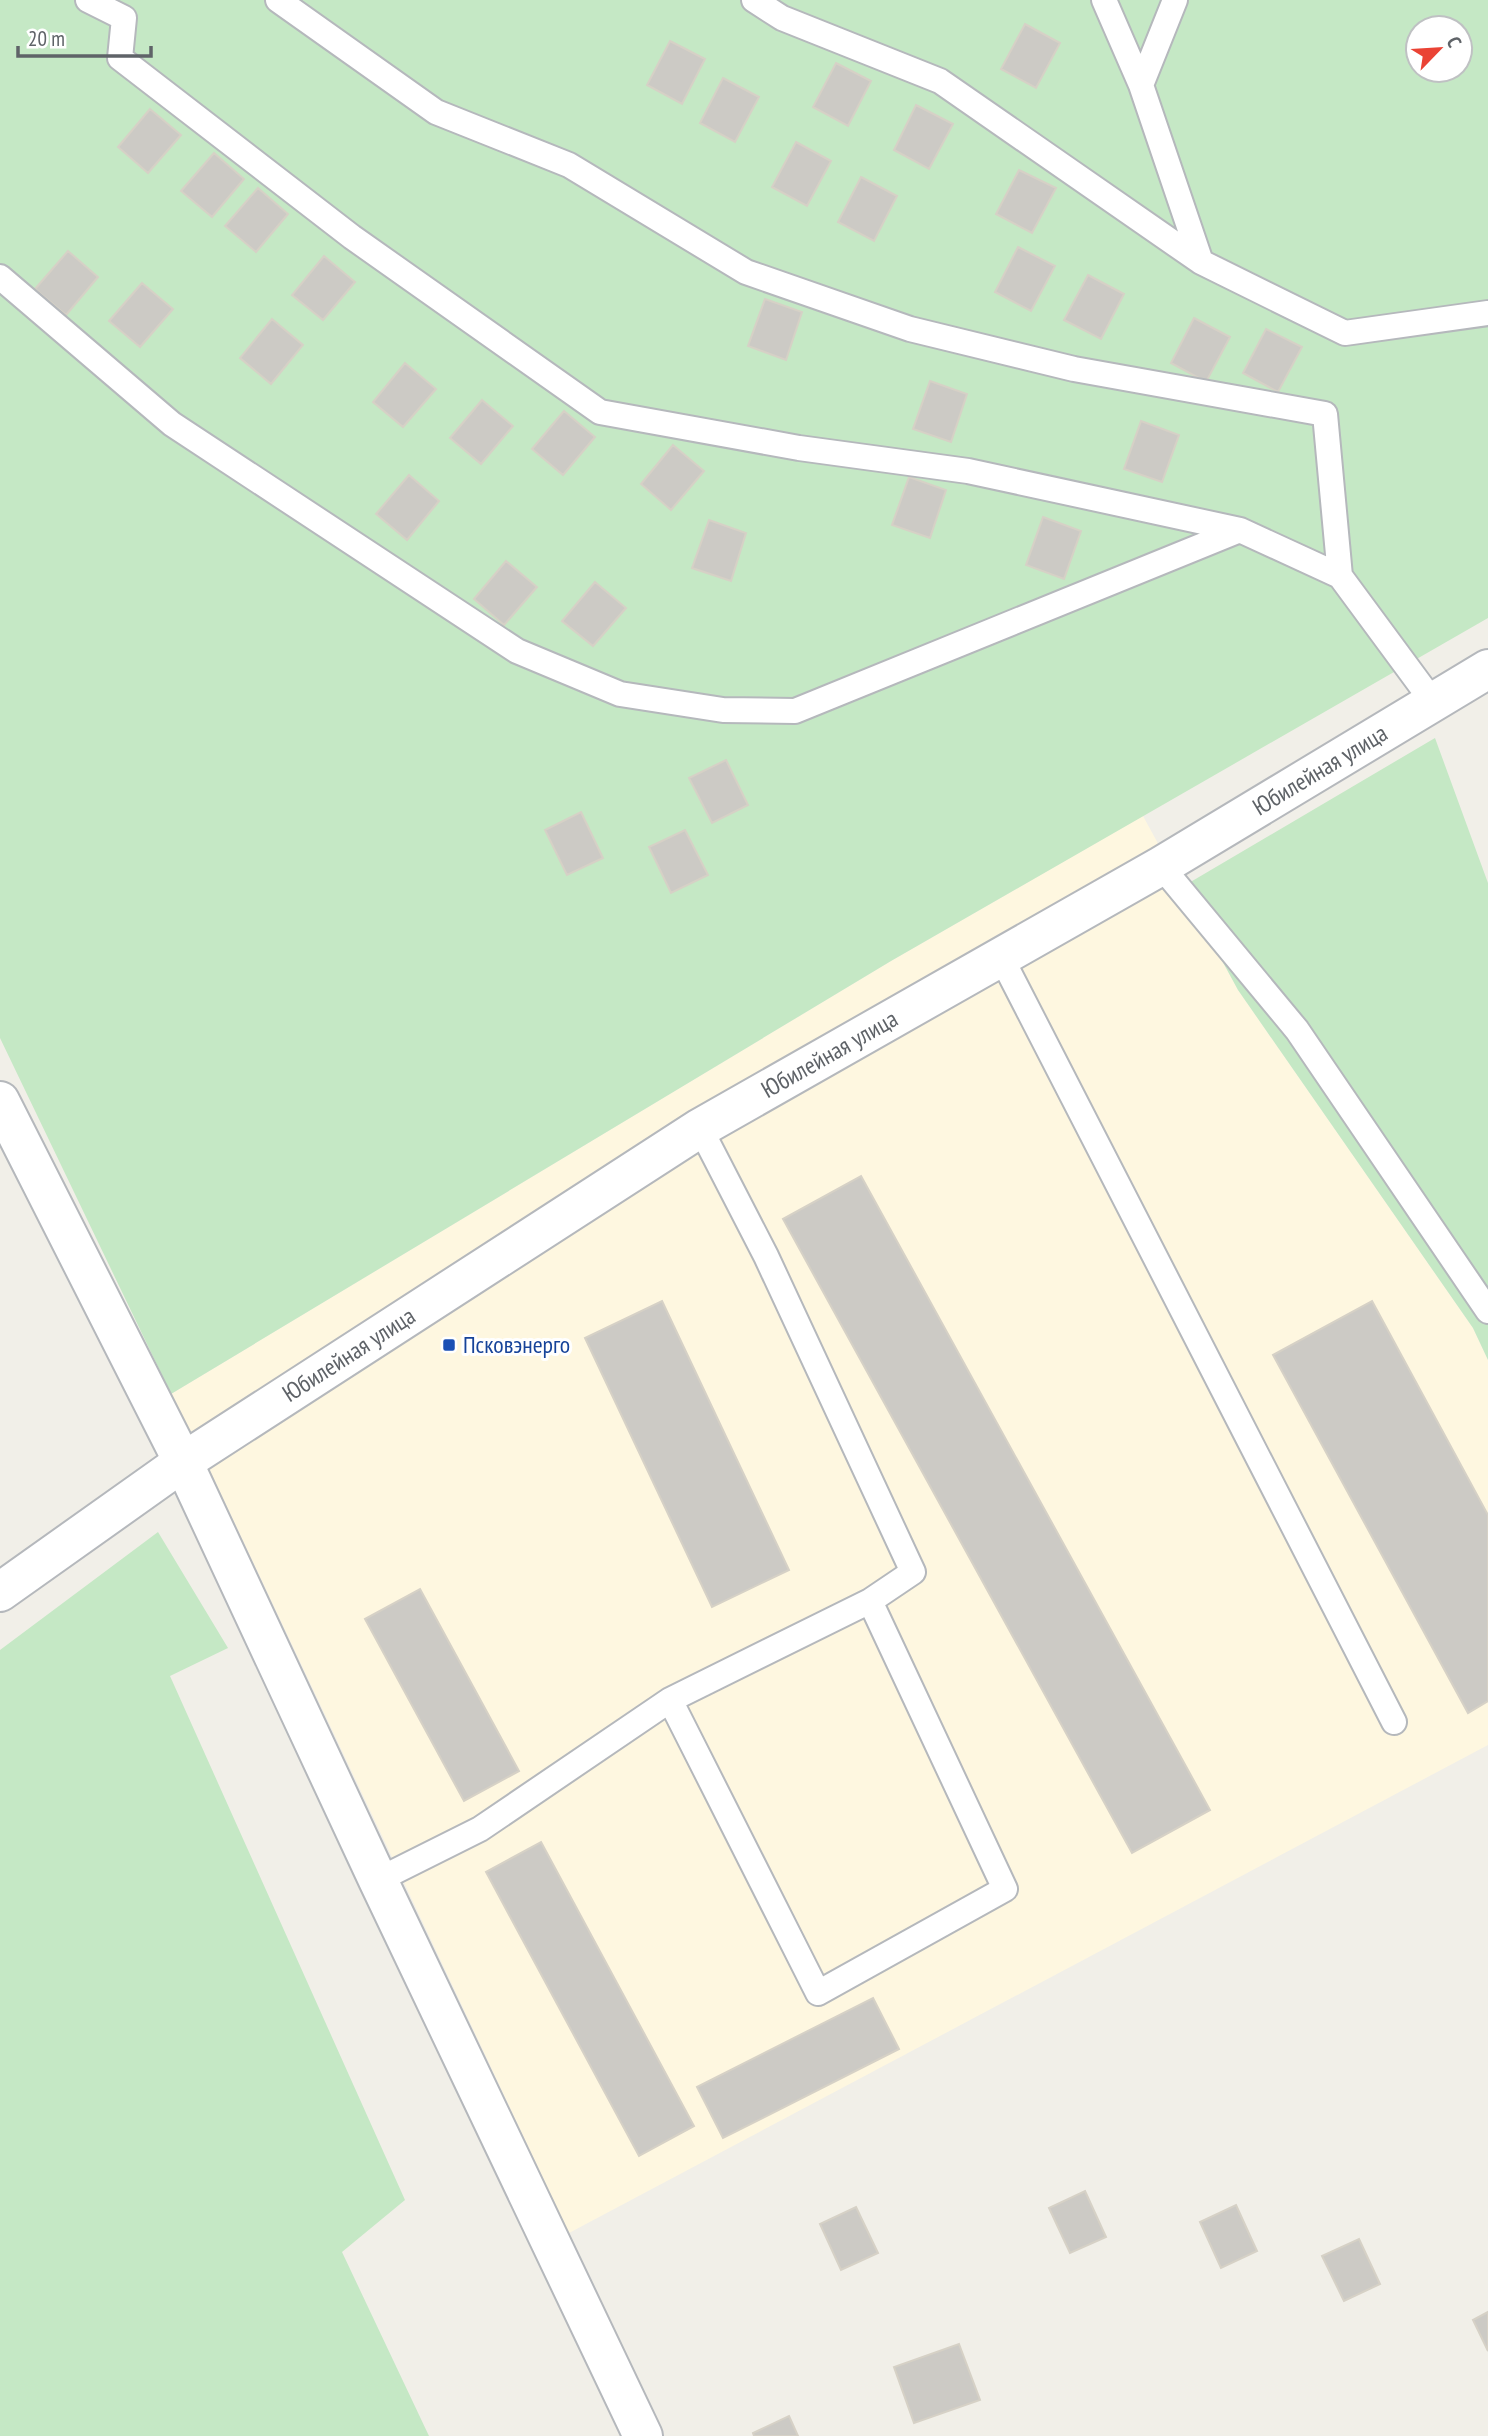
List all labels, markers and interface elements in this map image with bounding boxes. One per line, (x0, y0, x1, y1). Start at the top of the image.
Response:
scale bar (18, 14, 150, 58)
north arrow (1404, 14, 1474, 84)
text: 20 m (28, 25, 65, 52)
text: С (1442, 33, 1467, 51)
street label: Юбилейная улица (1247, 717, 1393, 822)
street label: Юбилейная улица (756, 1003, 903, 1105)
street label: Юбилейная улица (276, 1300, 421, 1409)
place label: Псковэнерго (463, 1329, 570, 1360)
marker: Псковэнерго (441, 1337, 457, 1353)

